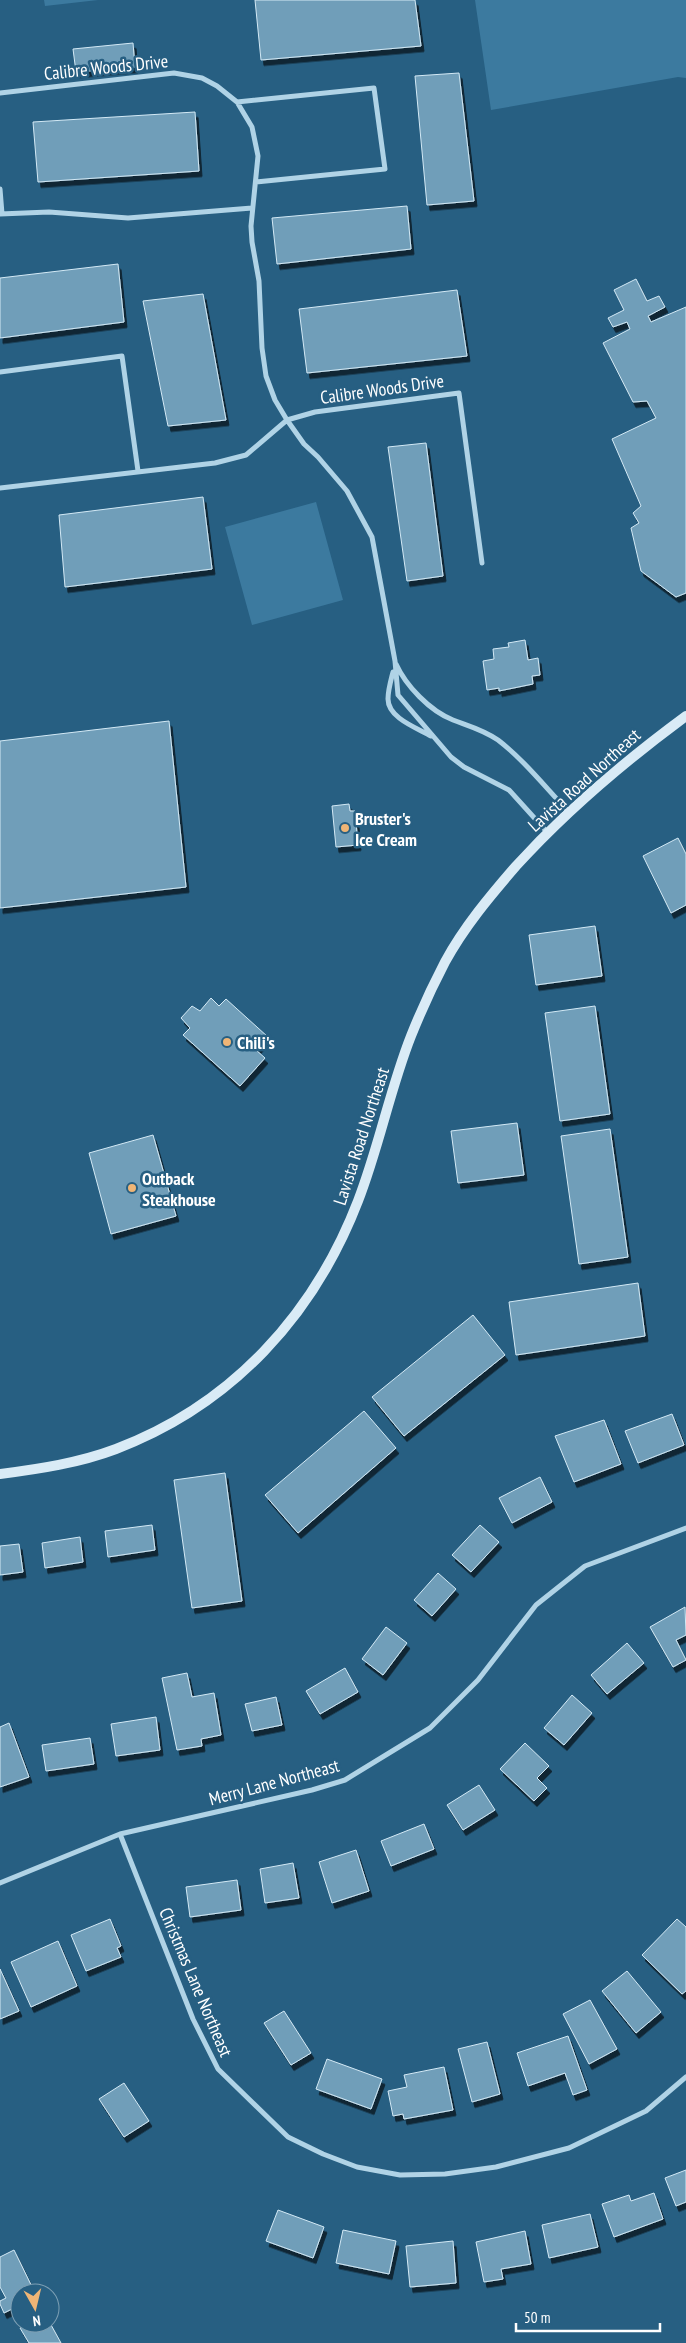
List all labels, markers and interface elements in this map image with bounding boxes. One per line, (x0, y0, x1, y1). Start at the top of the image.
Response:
street label: Calibre Woods Drive (43, 49, 169, 85)
street label: Calibre Woods Drive (319, 369, 445, 409)
street label: Lavista Road Northeast (523, 723, 645, 836)
place label: Bruster's Ice Cream (355, 807, 417, 851)
marker: Bruster's Ice Cream (339, 822, 351, 834)
place label: Chili's (237, 1031, 275, 1054)
marker: Chili's (221, 1036, 233, 1048)
street label: Lavista Road Northeast (328, 1064, 394, 1208)
place label: Outback Steakhouse (142, 1167, 216, 1211)
marker: Outback Steakhouse (126, 1182, 138, 1194)
street label: Merry Lane Northeast (206, 1754, 342, 1810)
street label: Christmas Lane Northeast (154, 1904, 238, 2060)
north arrow (10, 2283, 60, 2333)
scale bar (516, 2300, 660, 2332)
text: 50 m (524, 2308, 550, 2327)
text: N (32, 2311, 42, 2330)

